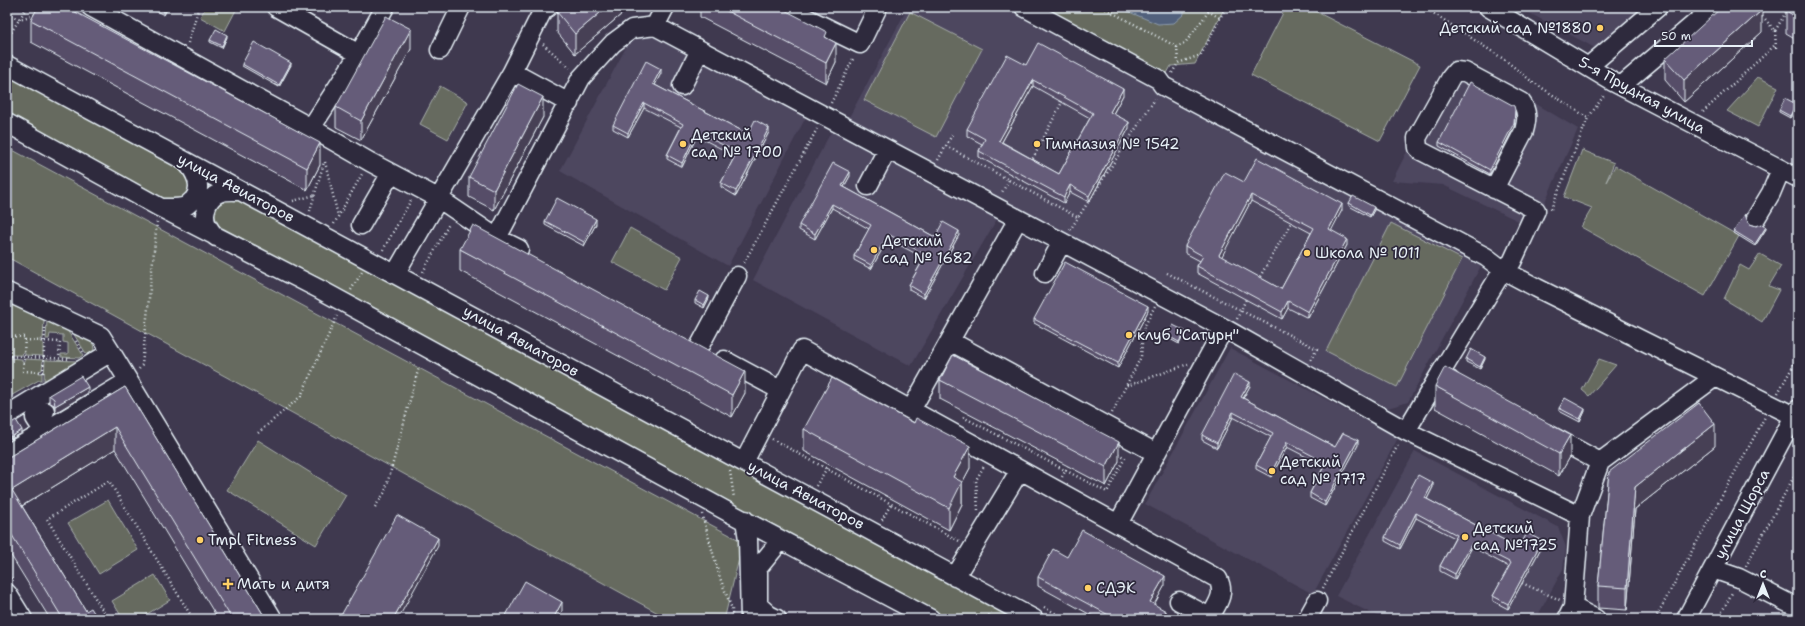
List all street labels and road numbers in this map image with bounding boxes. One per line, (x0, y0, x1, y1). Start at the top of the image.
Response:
street label: 5-я Прудная улица (1575, 52, 1709, 138)
street label: улица Авиаторов (174, 149, 298, 227)
street label: улица Авиаторов (460, 301, 582, 381)
street label: улица Авиаторов (744, 456, 868, 534)
street label: улица Щорса (1710, 465, 1775, 563)

